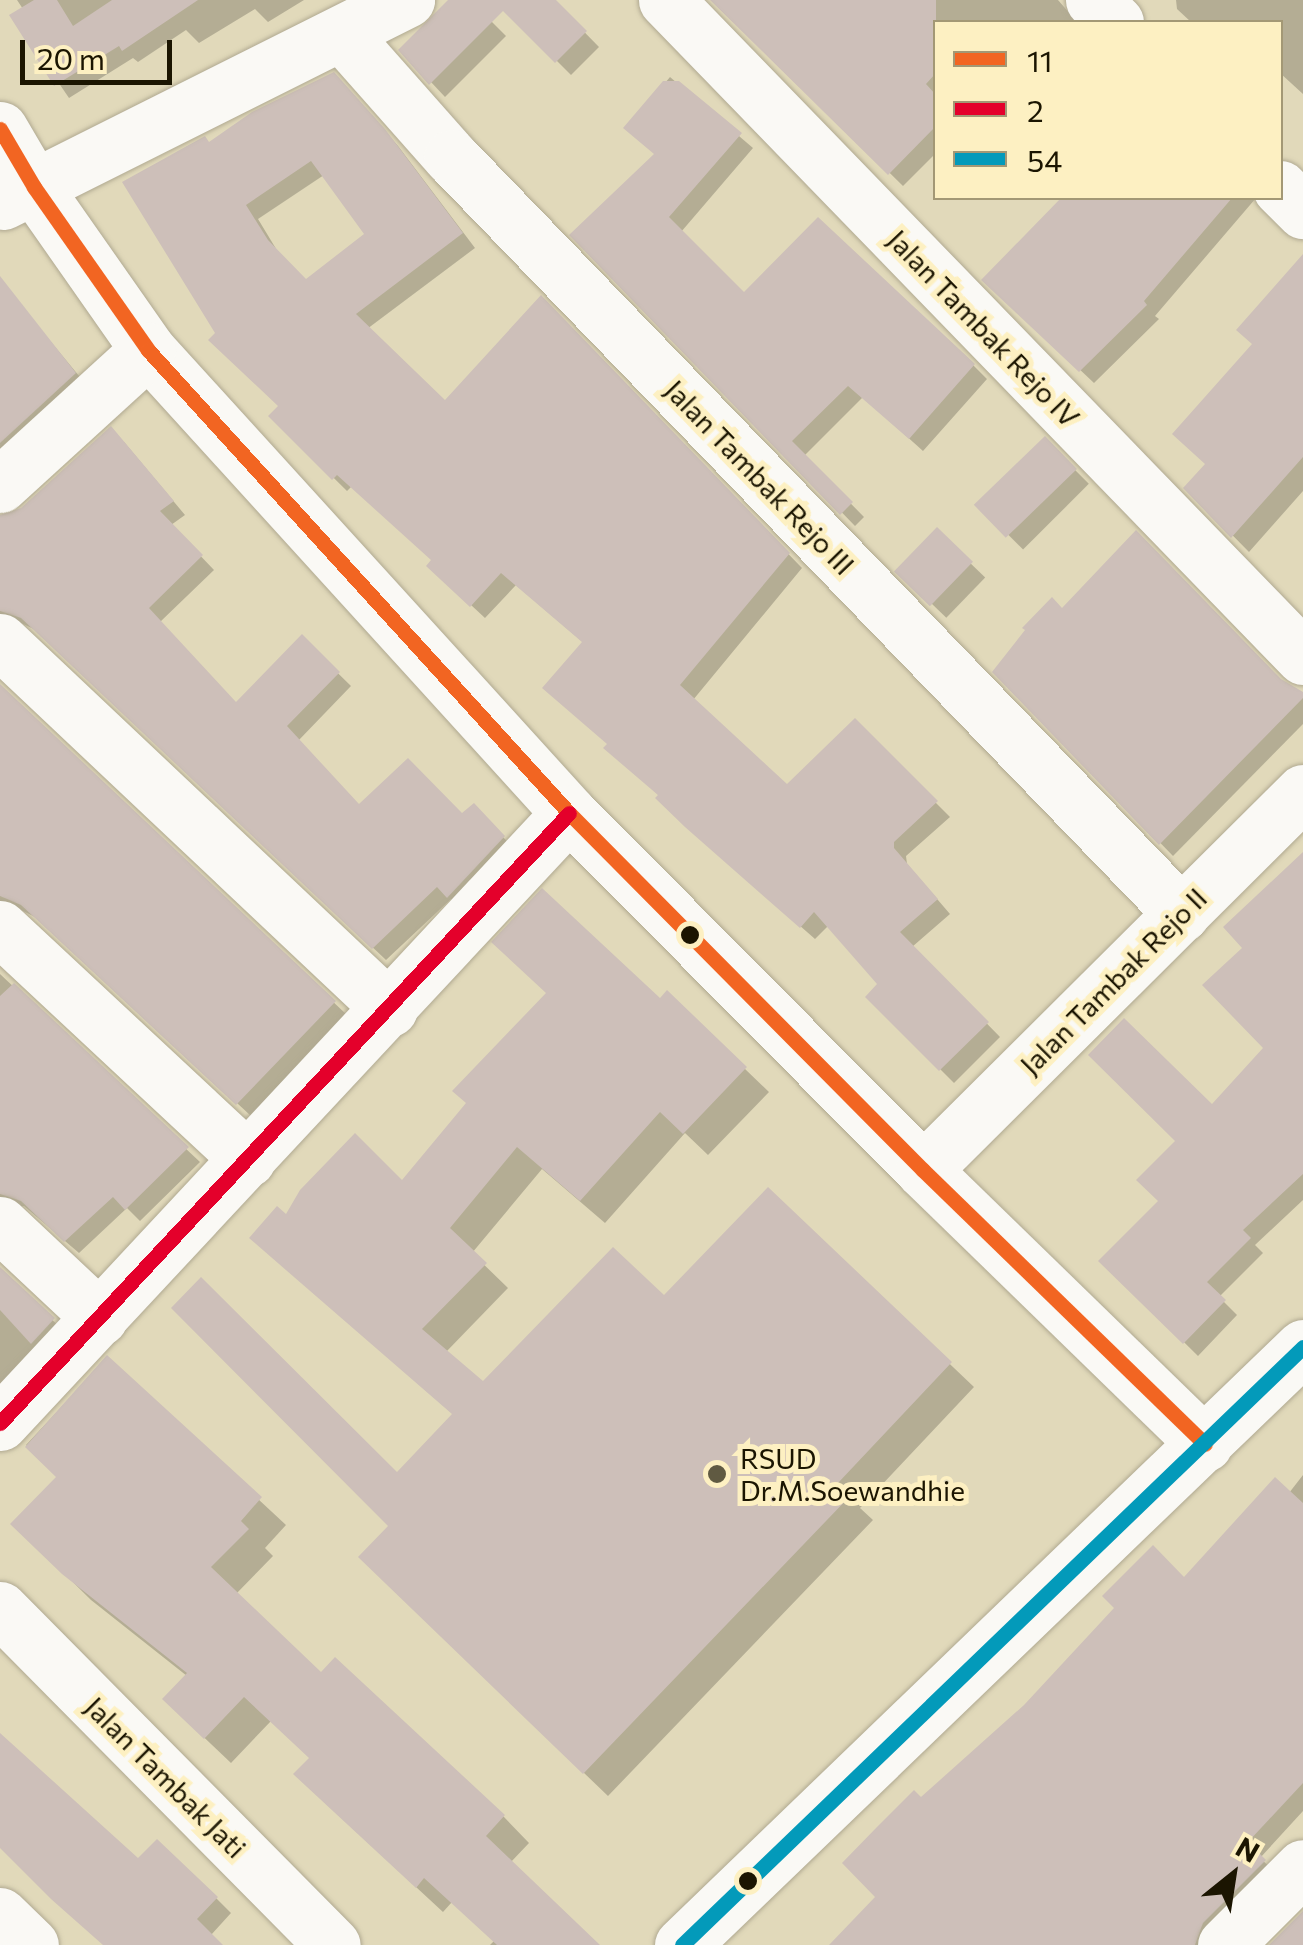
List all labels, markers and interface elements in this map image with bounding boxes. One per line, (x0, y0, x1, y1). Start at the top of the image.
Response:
scale bar (25, 20, 178, 82)
legend (933, 20, 1283, 200)
text: 20 m (37, 39, 105, 76)
text: 11 (1027, 41, 1053, 78)
text: 2 (1027, 91, 1044, 128)
text: 54 (1027, 141, 1062, 178)
street label: Jalan Tambak Rejo IV (881, 222, 1087, 434)
street label: Jalan Tambak Rejo III (658, 373, 862, 581)
street label: Jalan Tambak Rejo II (1013, 881, 1213, 1081)
unlabelled marker (680, 925, 700, 945)
place label: RSUD Dr.M.Soewandhie (740, 1441, 965, 1507)
marker: RSUD Dr.M.Soewandhie (704, 1461, 730, 1487)
street label: Jalan Tambak Jati (79, 1690, 253, 1864)
north arrow (1183, 1825, 1283, 1925)
text: N (1230, 1829, 1266, 1869)
unlabelled marker (738, 1871, 758, 1891)

